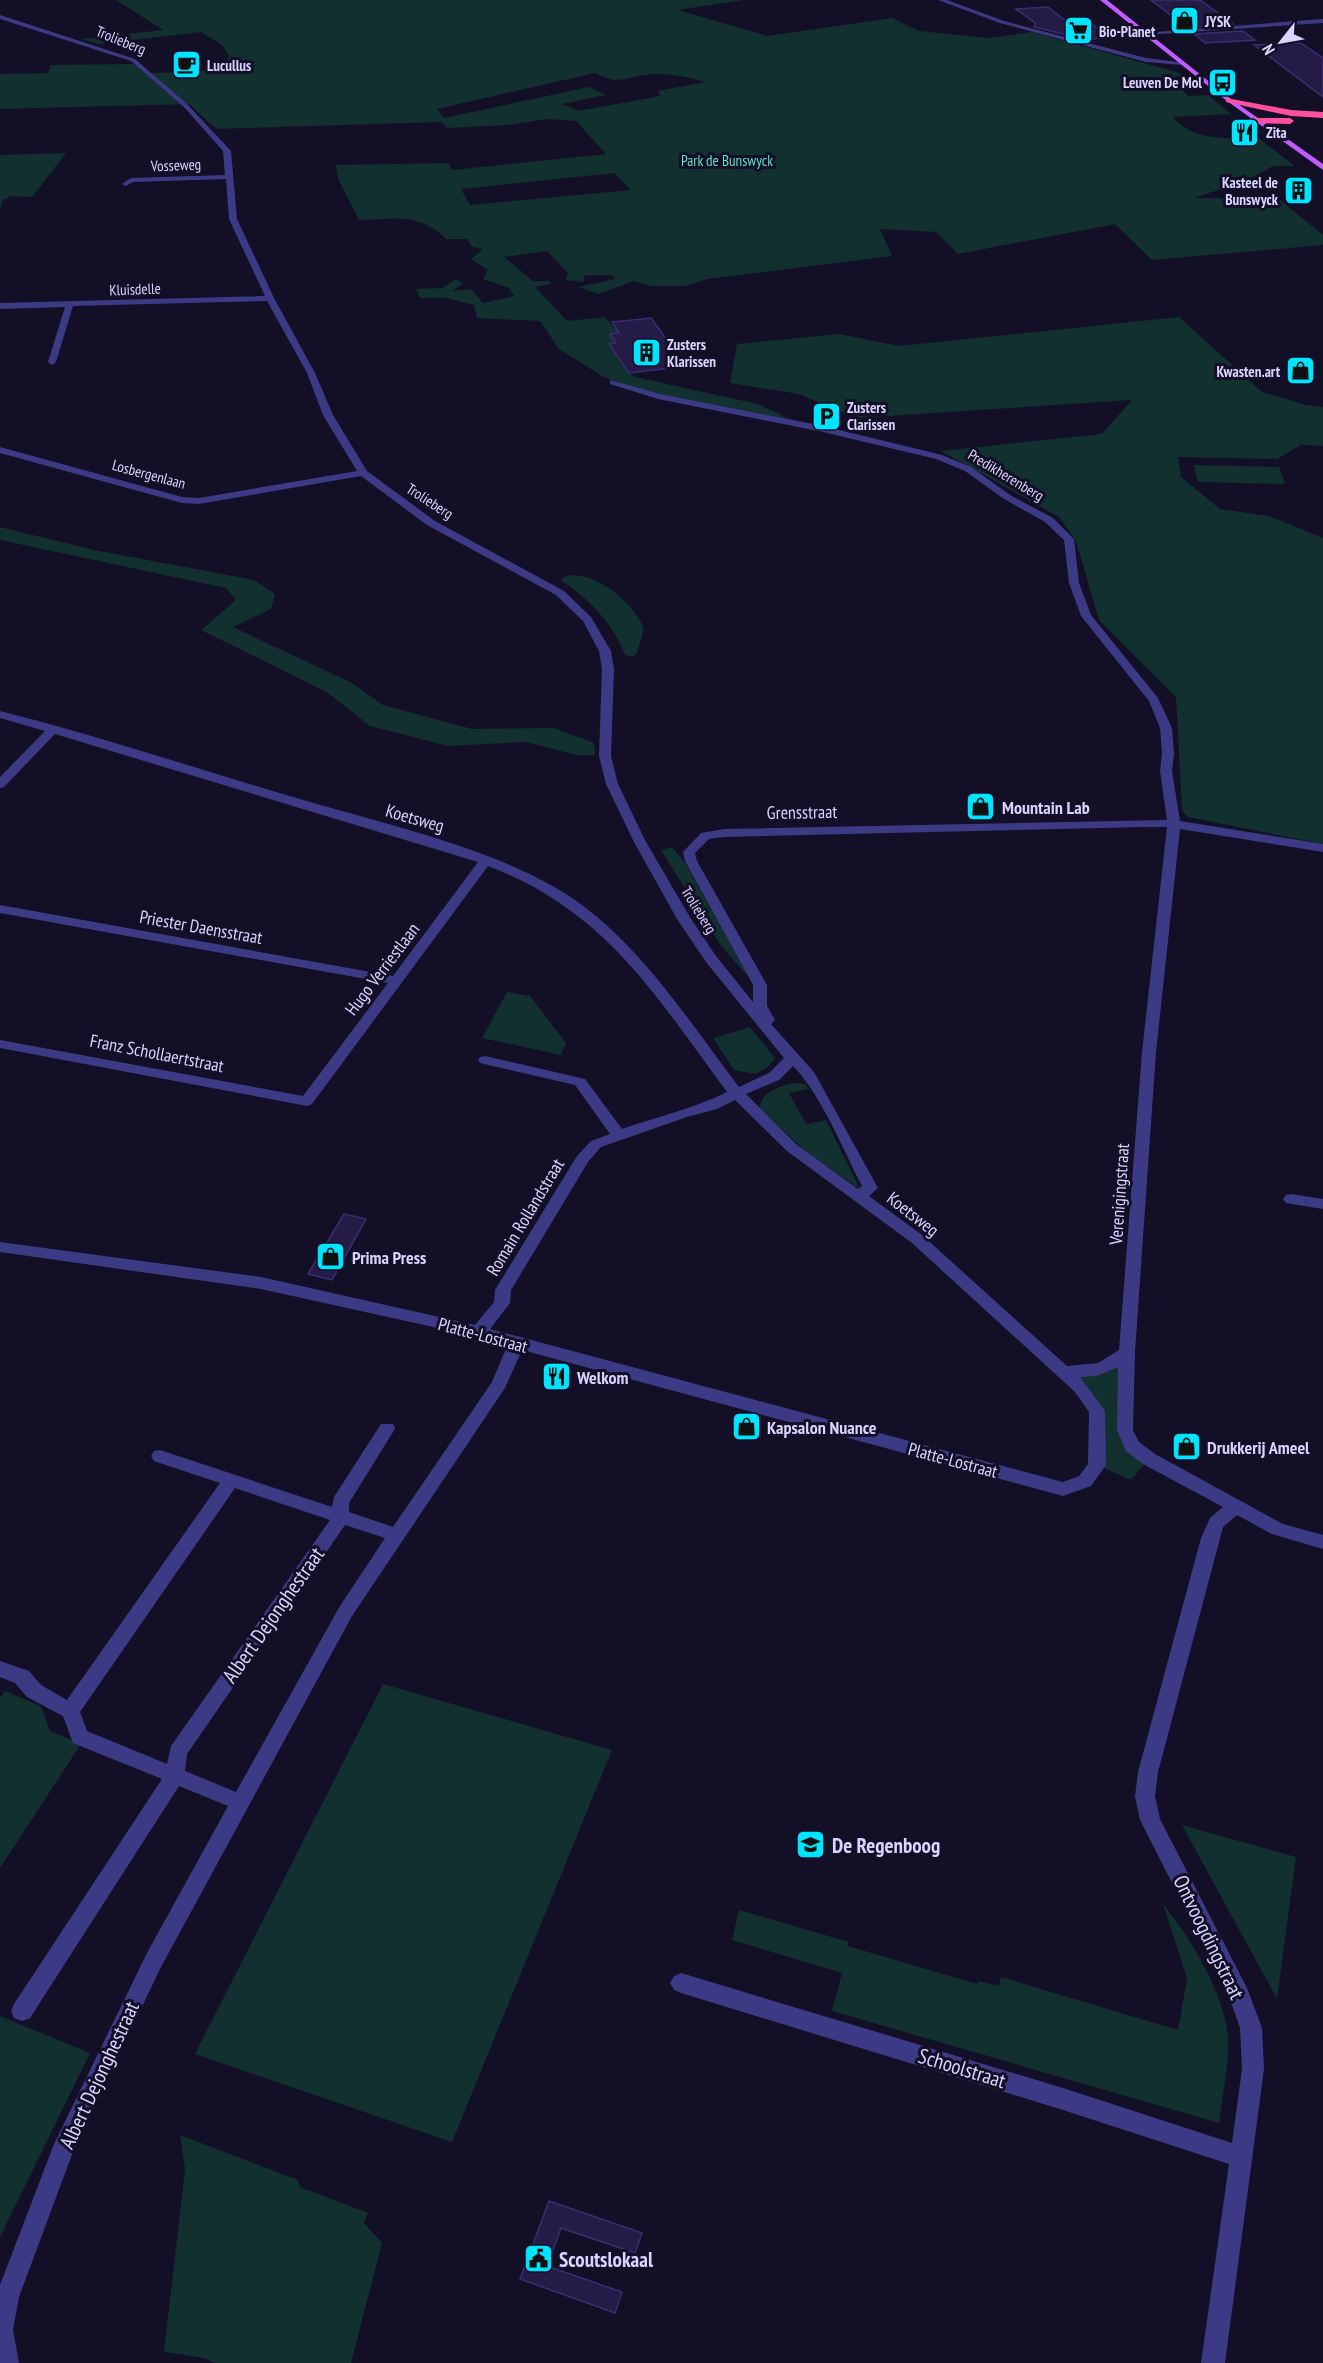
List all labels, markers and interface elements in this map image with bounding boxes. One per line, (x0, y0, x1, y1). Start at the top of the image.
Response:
shop icon: JYSK (1168, 5, 1200, 37)
place label: JYSK (1204, 12, 1231, 31)
north arrow (1251, 12, 1311, 72)
supermarket icon: Bio-Planet (1062, 15, 1094, 47)
street label: Trolieberg (93, 21, 149, 59)
place label: Bio-Planet (1099, 22, 1156, 41)
text: N (1257, 41, 1279, 59)
cafe icon: Lucullus (170, 49, 202, 81)
place label: Lucullus (207, 56, 251, 75)
bus stop icon: Leuven De Mol (1207, 66, 1239, 98)
place label: Leuven De Mol (1123, 73, 1202, 92)
restaurant icon: Zita (1229, 116, 1261, 148)
place label: Zita (1266, 123, 1287, 142)
park label: Park de Bunswyck (681, 151, 773, 170)
street label: Vosseweg (150, 155, 201, 175)
place label: Kasteel de Bunswyck (1222, 173, 1279, 209)
building icon: Kasteel de Bunswyck (1283, 175, 1315, 207)
street label: Kluisdelle (109, 279, 161, 299)
place label: Zusters Klarissen (667, 335, 716, 371)
building icon: Zusters Klarissen (630, 337, 662, 369)
shop icon: Kwasten.art (1285, 355, 1317, 387)
place label: Kwasten.art (1216, 362, 1281, 381)
place label: Zusters Clarissen (847, 398, 895, 434)
parking icon: Zusters Clarissen (810, 400, 842, 432)
street label: Predikherenberg (965, 445, 1047, 505)
street label: Losbergenlaan (110, 455, 188, 493)
street label: Trolieberg (403, 479, 457, 523)
shop icon: Mountain Lab (965, 791, 997, 823)
place label: Mountain Lab (1002, 796, 1090, 819)
street label: Koetsweg (383, 799, 447, 837)
street label: Grensstraat (767, 800, 838, 824)
street label: Trolieberg (677, 883, 721, 937)
street label: Priester Daensstraat (138, 905, 264, 949)
street label: Hugo Verriestlaan (340, 918, 424, 1020)
street label: Franz Schollaertstraat (88, 1029, 226, 1077)
street label: Verenigingstraat (1104, 1142, 1134, 1247)
street label: Romain Rollandstraat (481, 1154, 569, 1280)
street label: Koetsweg (882, 1186, 944, 1242)
shop icon: Prima Press (315, 1241, 347, 1273)
place label: Prima Press (352, 1246, 426, 1269)
street label: Platte-Lostraat (436, 1312, 530, 1358)
restaurant icon: Welkom (540, 1361, 572, 1393)
place label: Welkom (576, 1366, 628, 1389)
shop icon: Kapsalon Nuance (730, 1411, 762, 1443)
place label: Kapsalon Nuance (767, 1416, 877, 1439)
shop icon: Drukkerij Ameel (1170, 1431, 1202, 1463)
place label: Drukkerij Ameel (1207, 1436, 1310, 1459)
street label: Platte-Lostraat (906, 1437, 1000, 1483)
street label: Albert Dejonghestraat (216, 1542, 330, 1688)
school or university icon: De Regenboog (795, 1829, 827, 1861)
place label: De Regenboog (832, 1832, 940, 1859)
street label: Ontvoogdingstraat (1167, 1870, 1251, 2004)
street label: Albert Dejonghestraat (53, 1997, 145, 2153)
street label: Schoolstraat (915, 2042, 1009, 2094)
public building icon: Scoutslokaal (522, 2243, 554, 2275)
place label: Scoutslokaal (559, 2246, 654, 2273)

